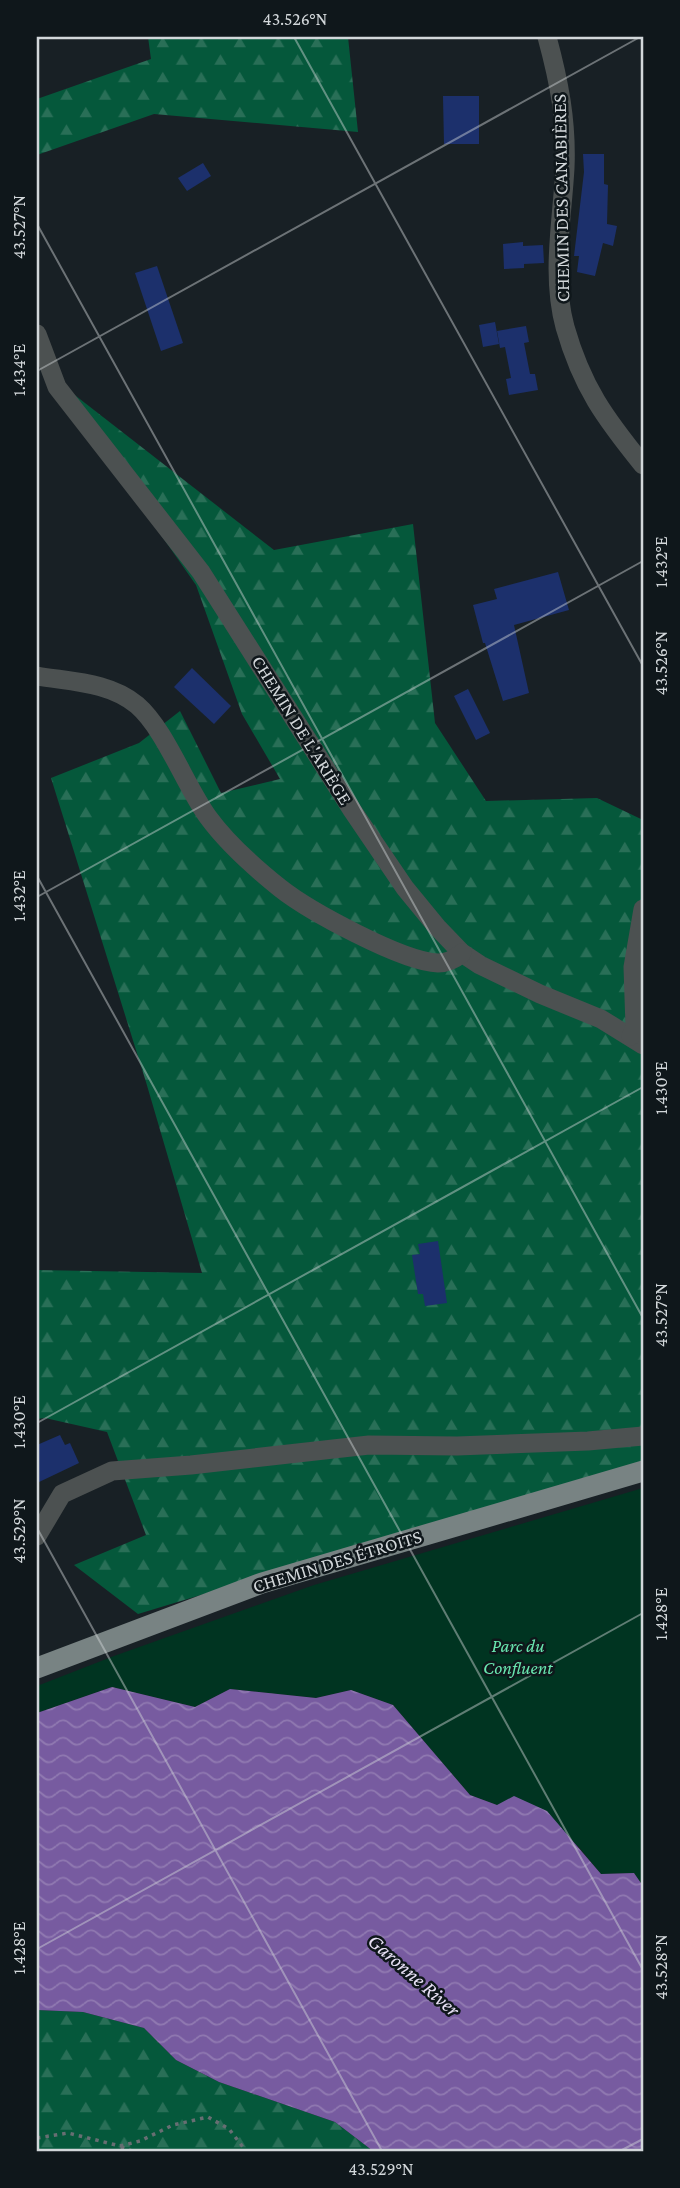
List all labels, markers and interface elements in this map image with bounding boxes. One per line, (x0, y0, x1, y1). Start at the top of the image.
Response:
text: 43.526°N (263, 9, 328, 29)
street label: CHEMIN DES CANABIÈRES (549, 94, 573, 302)
text: 43.527°N (9, 195, 29, 259)
text: 1.434°E (9, 344, 29, 396)
text: 1.432°E (651, 536, 671, 588)
text: 43.526°N (651, 630, 671, 695)
street label: CHEMIN DE L'ARIÈGE (248, 652, 356, 808)
text: 1.432°E (9, 870, 29, 922)
text: 1.430°E (651, 1061, 671, 1115)
text: 43.527°N (651, 1283, 671, 1347)
text: 1.430°E (9, 1395, 29, 1449)
text: 43.529°N (9, 1498, 29, 1564)
street label: CHEMIN DES ÉTROITS (250, 1525, 424, 1597)
text: 1.428°E (651, 1587, 671, 1640)
park label: Parc du Confluent (483, 1635, 553, 1678)
text: 1.428°E (9, 1921, 29, 1974)
water label: Garonne River (363, 1929, 465, 2022)
text: 43.528°N (651, 1934, 671, 2000)
text: 43.529°N (348, 2159, 414, 2179)

